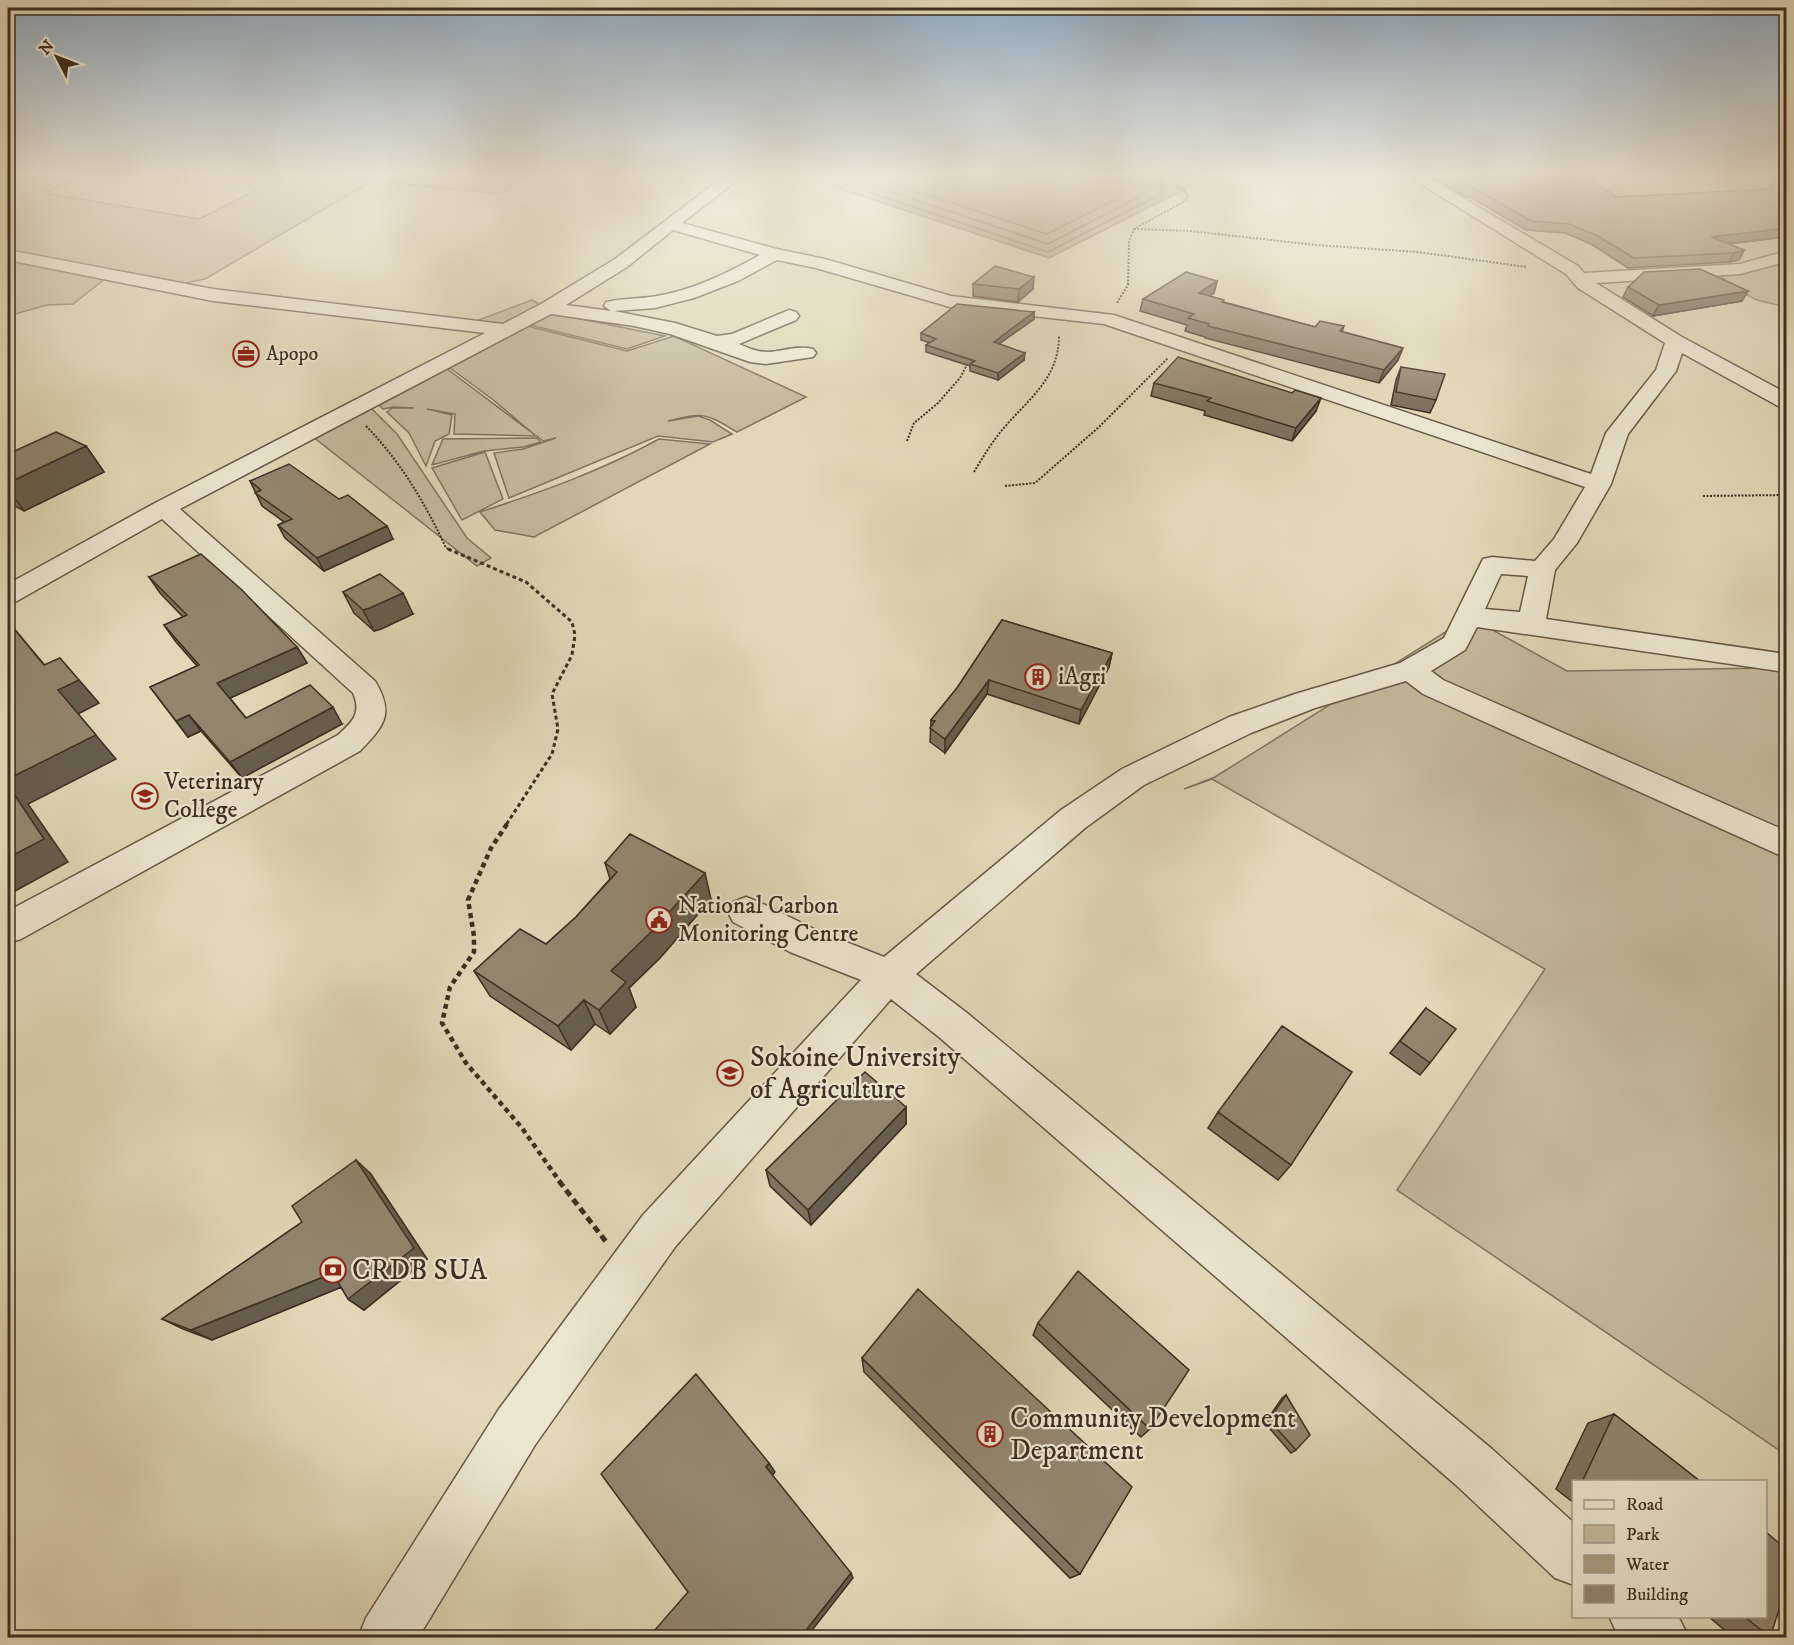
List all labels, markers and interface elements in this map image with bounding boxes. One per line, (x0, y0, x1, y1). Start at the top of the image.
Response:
north arrow (27, 27, 87, 87)
text: N (35, 36, 58, 59)
office icon: Apopo (231, 339, 261, 369)
place label: Apopo (266, 342, 318, 367)
building icon: iAgri (1023, 662, 1053, 692)
place label: iAgri (1058, 662, 1106, 692)
place label: Veterinary College (163, 767, 264, 825)
school or university icon: Veterinary College (130, 781, 160, 811)
place label: National Carbon Monitoring Centre (678, 891, 859, 949)
public building icon: National Carbon Monitoring Centre (644, 905, 674, 935)
place label: Sokoine University of Agriculture (750, 1040, 961, 1107)
school or university icon: Sokoine University of Agriculture (715, 1058, 745, 1088)
place label: CRDB SUA (352, 1253, 488, 1288)
bank icon: CRDB SUA (318, 1255, 348, 1285)
place label: Community Development Department (1010, 1401, 1296, 1468)
building icon: Community Development Department (975, 1419, 1005, 1449)
legend (1572, 1480, 1767, 1618)
text: Road (1626, 1494, 1663, 1516)
text: Park (1626, 1524, 1660, 1546)
text: Water (1625, 1554, 1669, 1576)
text: Building (1626, 1584, 1688, 1606)

